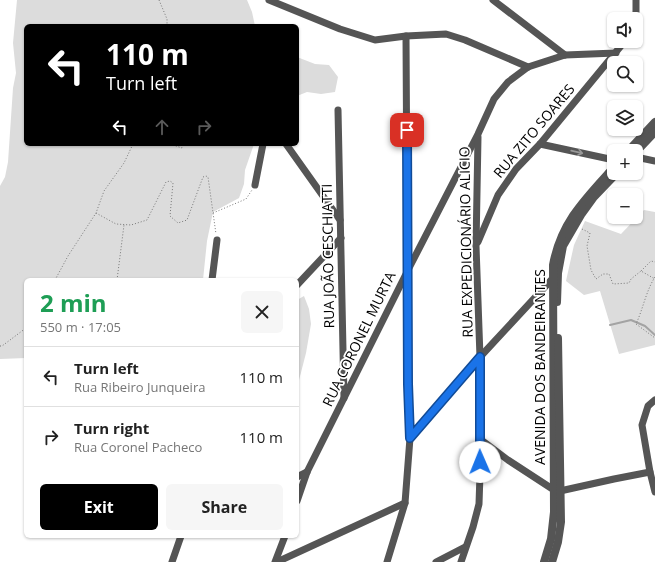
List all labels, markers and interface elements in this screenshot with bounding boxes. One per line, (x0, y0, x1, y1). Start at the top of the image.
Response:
map controls (607, 12, 643, 224)
button: sound (607, 12, 643, 48)
text: 110 m (106, 35, 189, 73)
icon: left (40, 40, 92, 92)
button: search (607, 56, 643, 92)
text: Turn left (106, 71, 177, 95)
street label: RUA ZITO SOARES (489, 80, 579, 182)
button: layers (607, 100, 643, 136)
pin (390, 113, 424, 147)
icon: left (109, 116, 131, 138)
icon: ahead (151, 116, 173, 138)
icon: right (193, 116, 215, 138)
icon: arrive (396, 119, 418, 141)
button: + (607, 144, 643, 180)
street label: RUA EXPEDICIONÁRIO ALICIO (454, 146, 477, 338)
one-way arrow (570, 148, 583, 156)
street label: RUA JOÃO CESCHIATTI (317, 183, 338, 329)
button: − (607, 188, 643, 224)
street label: RUA CORONEL MURTA (318, 268, 400, 409)
street label: AVENIDA DOS BANDEIRANTES (530, 269, 549, 465)
text: 2 min (40, 286, 107, 319)
button: close (241, 291, 283, 333)
text: 550 m · 17:05 (40, 318, 121, 336)
text: Turn left (74, 358, 139, 378)
icon: left (40, 366, 62, 388)
text: 110 m (239, 367, 283, 387)
text: Rua Ribeiro Junqueira (74, 378, 205, 396)
text: Turn right (74, 418, 149, 438)
icon: right (40, 426, 62, 448)
text: 110 m (239, 427, 283, 447)
text: Rua Coronel Pacheco (74, 438, 202, 456)
position arrow (459, 441, 501, 483)
button: Exit (40, 484, 158, 530)
button: Share (166, 484, 283, 530)

